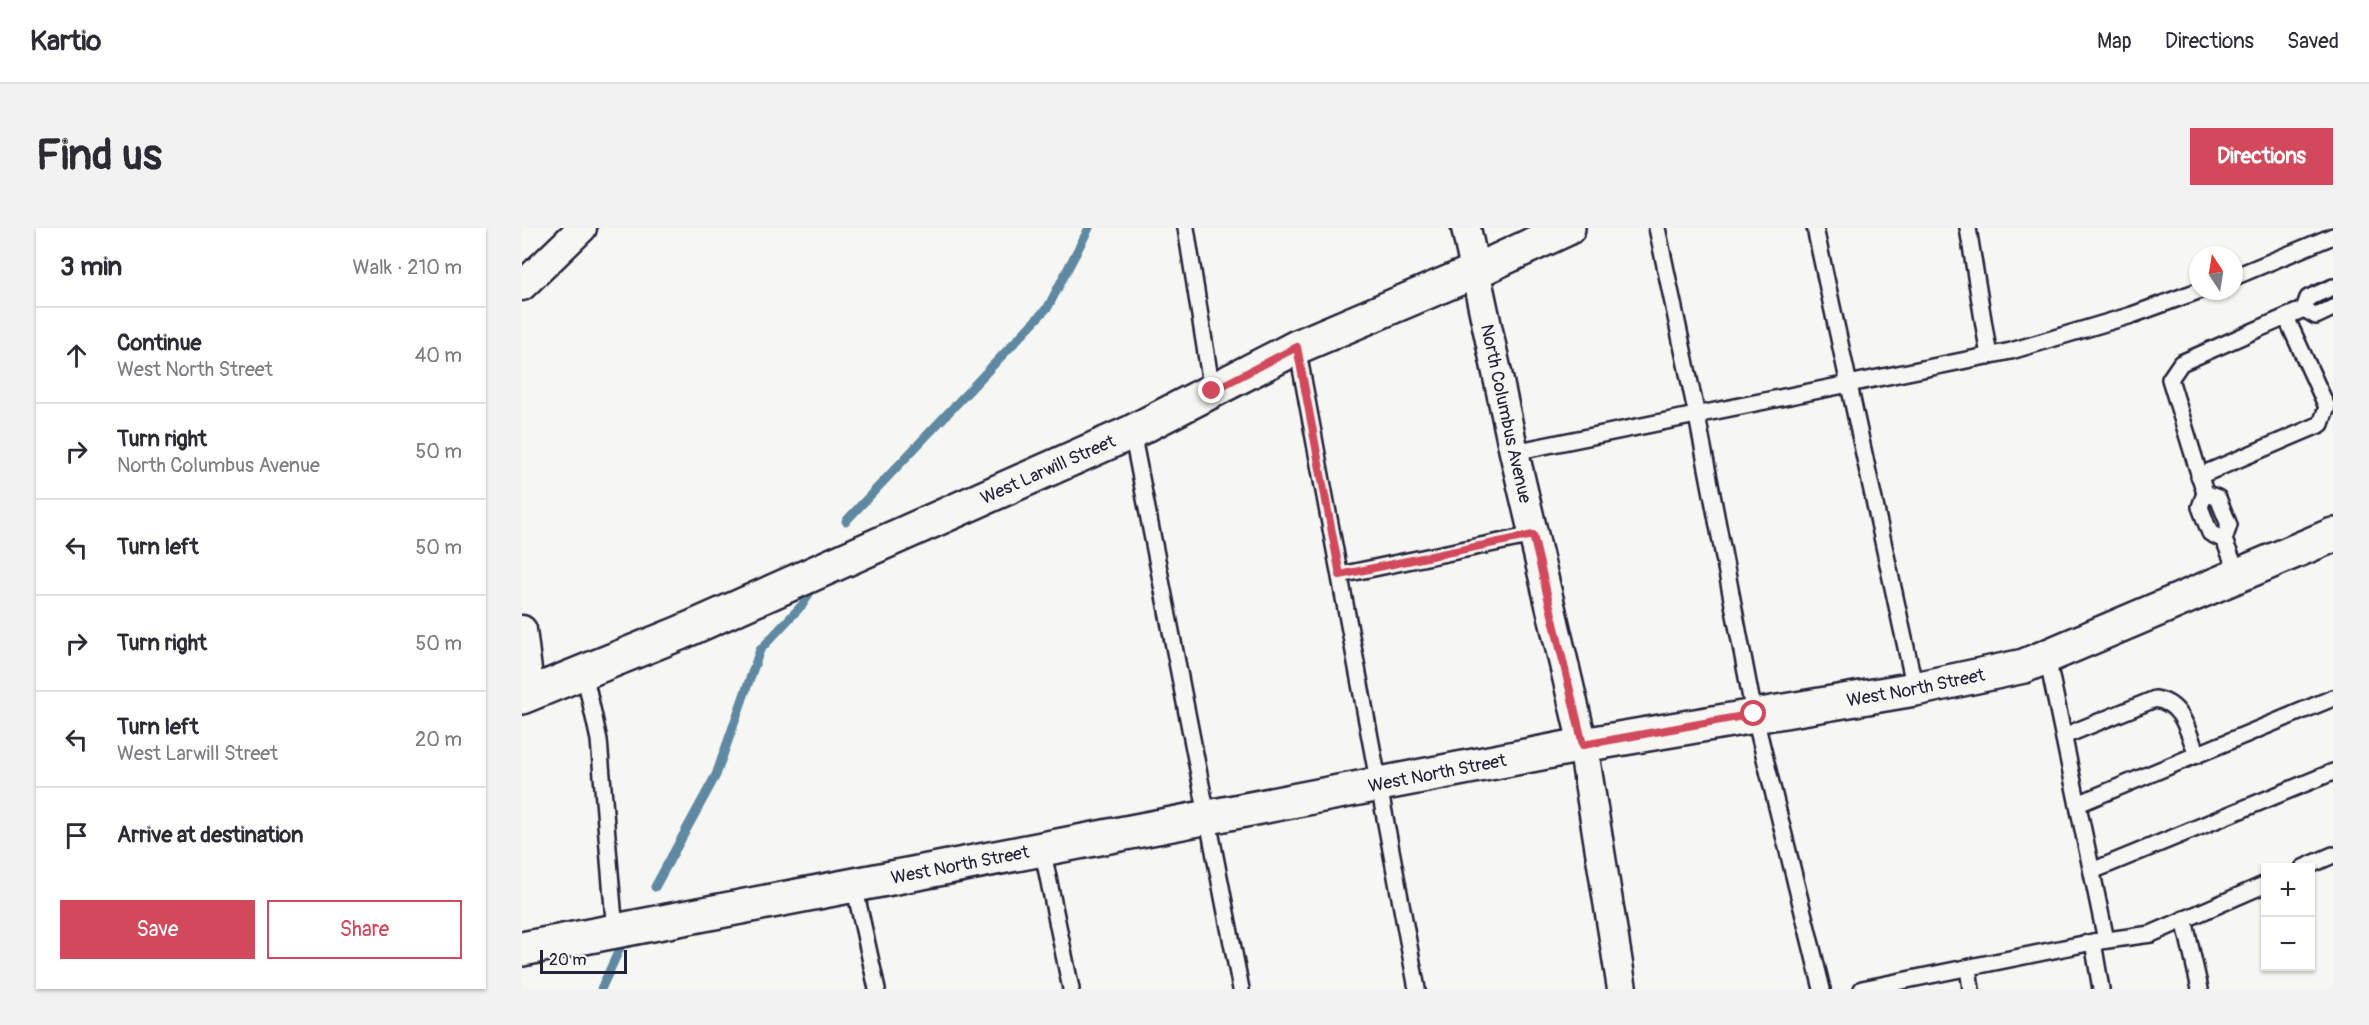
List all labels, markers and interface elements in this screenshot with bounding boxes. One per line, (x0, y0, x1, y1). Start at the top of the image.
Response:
text: Kartio (30, 24, 101, 59)
text: Map (2097, 28, 2132, 55)
text: Directions (2165, 28, 2254, 55)
text: Saved (2287, 28, 2339, 55)
button: Directions (2190, 128, 2333, 185)
text: Find us (36, 130, 162, 182)
north arrow (2189, 246, 2243, 300)
text: 3 min (60, 251, 122, 283)
text: Walk · 210 m (353, 255, 462, 280)
street label: North Columbus Avenue (1475, 322, 1537, 506)
text: Continue (117, 329, 201, 357)
icon: ahead (60, 339, 93, 372)
text: 40 m (415, 343, 462, 368)
text: West North Street (117, 357, 273, 382)
route end (1198, 377, 1224, 403)
text: Turn right (117, 425, 207, 453)
street label: West Larwill Street (977, 429, 1119, 509)
icon: right (60, 435, 93, 468)
text: 50 m (415, 439, 462, 464)
text: North Columbus Avenue (117, 453, 320, 478)
icon: left (60, 531, 93, 564)
text: Turn left (117, 533, 199, 561)
text: 50 m (415, 535, 462, 560)
icon: right (60, 627, 93, 660)
text: Turn right (117, 629, 207, 657)
text: 50 m (415, 631, 462, 656)
street label: West North Street (1845, 663, 1988, 712)
route start (1740, 700, 1766, 726)
text: Turn left (117, 713, 199, 741)
icon: left (60, 723, 93, 756)
text: 20 m (415, 727, 462, 752)
text: West Larwill Street (117, 741, 278, 766)
street label: West North Street (1366, 748, 1509, 798)
icon: arrive (60, 819, 93, 852)
text: Arrive at destination (117, 821, 303, 849)
street label: West North Street (889, 840, 1032, 889)
map controls (2261, 863, 2315, 971)
button: + (2261, 863, 2315, 917)
button: Save (60, 900, 255, 959)
button: Share (267, 900, 462, 959)
button: − (2261, 917, 2315, 971)
scale bar (540, 947, 627, 974)
text: 20 m (549, 950, 587, 970)

